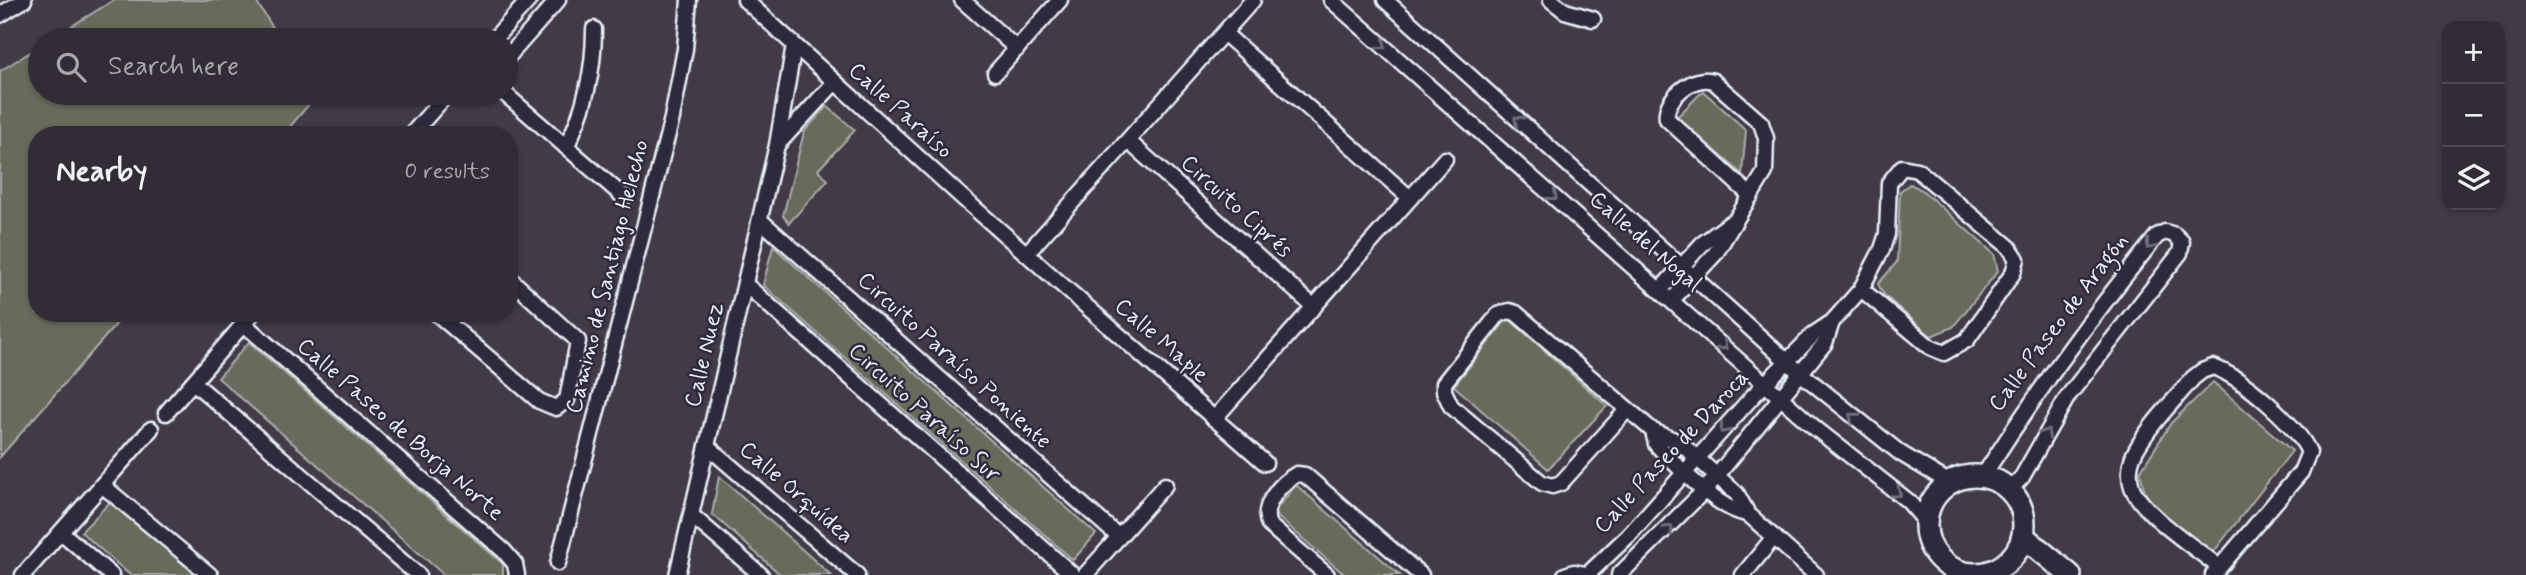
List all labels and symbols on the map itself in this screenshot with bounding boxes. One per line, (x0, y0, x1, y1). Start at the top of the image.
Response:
one-way arrow (1374, 37, 1387, 49)
street label: Calle Paraíso (841, 56, 959, 166)
one-way arrow (1513, 116, 1526, 128)
street label: Camino de Santiago Helecho (559, 137, 657, 417)
street label: Circuito Ciprés (1174, 149, 1298, 265)
street label: Calle del Nogal (1582, 185, 1708, 299)
one-way arrow (1545, 188, 1558, 200)
street label: Calle Paseo de Aragón (1982, 228, 2137, 419)
one-way arrow (2146, 236, 2158, 249)
street label: Circuito Paraíso Poniente (851, 266, 1057, 456)
street label: Calle Maple (1108, 292, 1214, 390)
street label: Calle Nuez (678, 300, 732, 410)
street label: Calle Paseo de Borja Norte (290, 332, 510, 528)
street label: Circuito Paraíso Sur (842, 337, 1007, 490)
one-way arrow (1715, 338, 1728, 351)
street label: Calle Paseo de Daroca (1588, 363, 1756, 541)
one-way arrow (1849, 412, 1861, 425)
one-way arrow (1720, 421, 1732, 434)
one-way arrow (2038, 427, 2051, 440)
street label: Calle Orquídea (732, 435, 860, 551)
one-way arrow (1889, 485, 1902, 497)
one-way arrow (1660, 524, 1673, 537)

